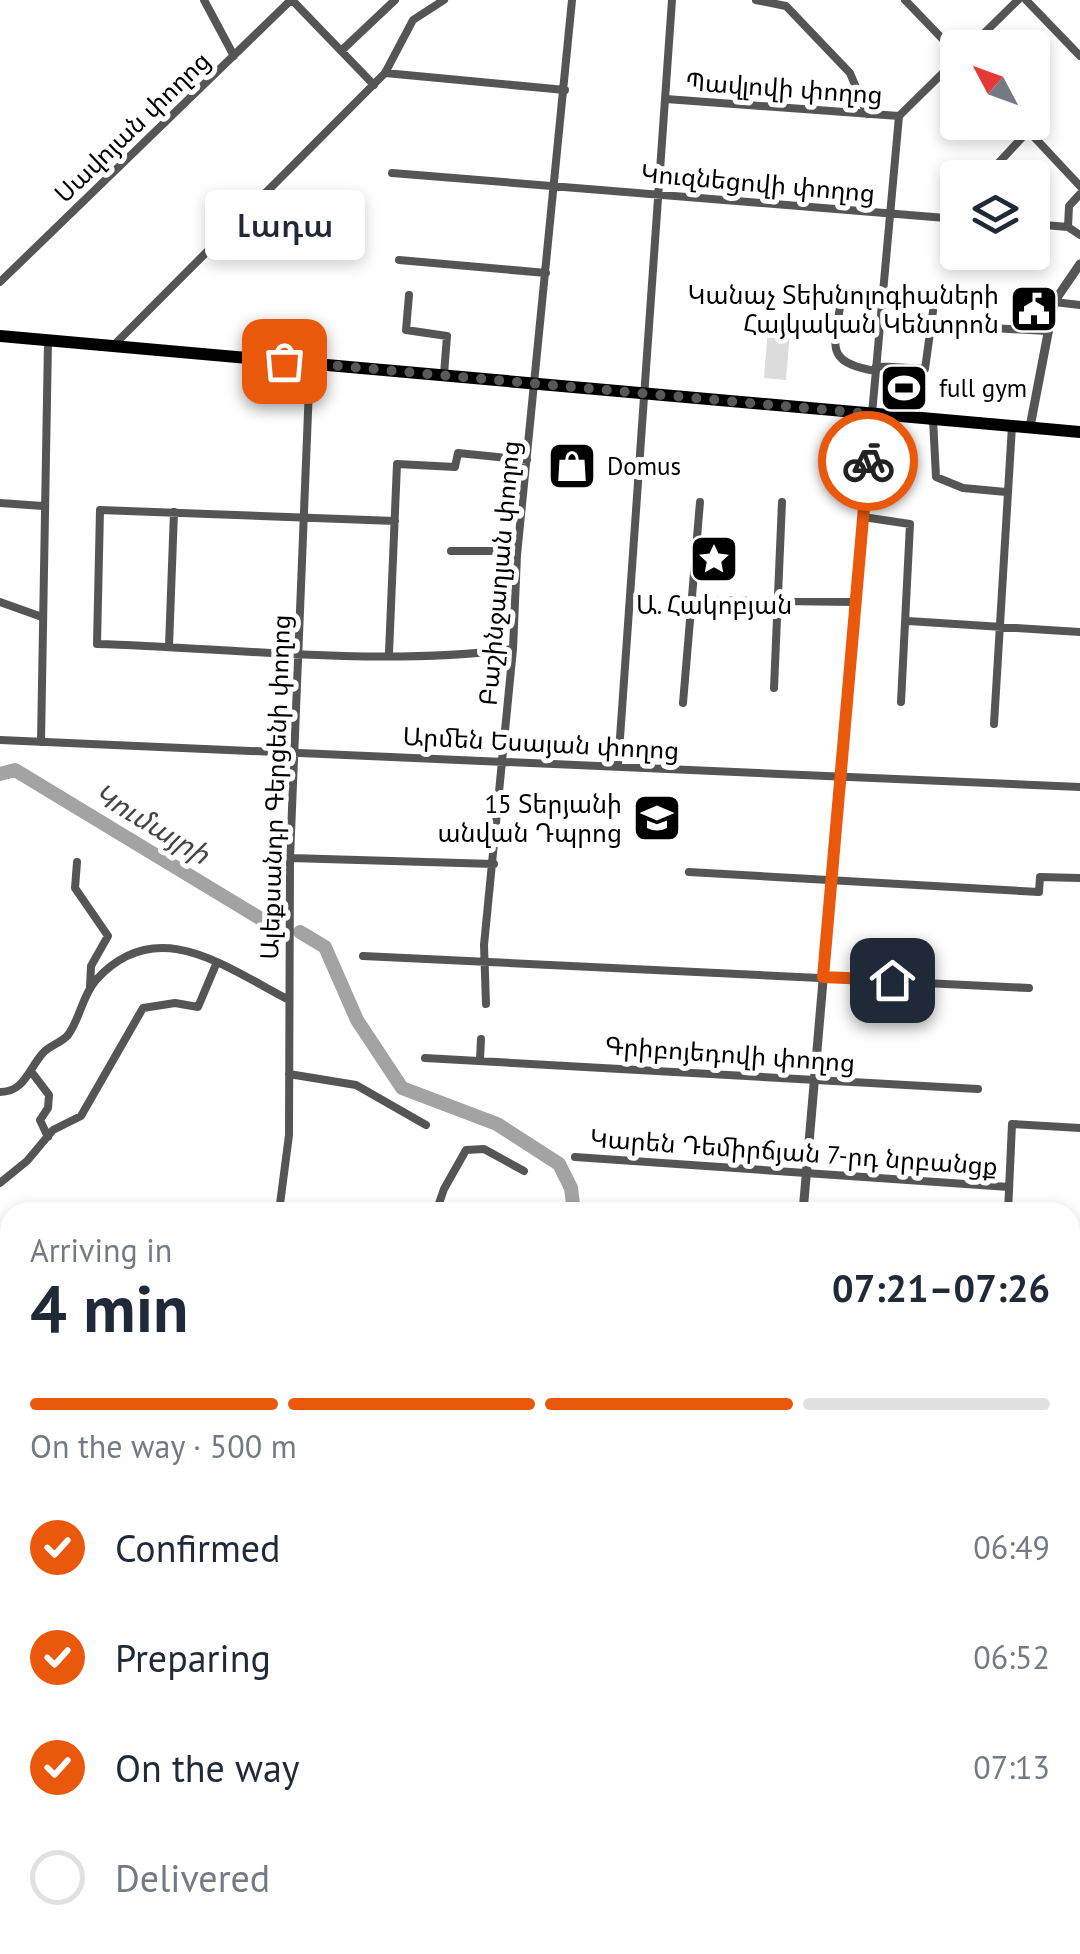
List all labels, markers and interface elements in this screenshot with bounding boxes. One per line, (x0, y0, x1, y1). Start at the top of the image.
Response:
north arrow (940, 30, 1050, 140)
map controls (940, 30, 1050, 270)
street label: Սավոյան փողոց (47, 45, 217, 209)
street label: Պավլովի փողոց (684, 65, 884, 111)
street label: Կուզնեցովի փողոց (640, 157, 876, 209)
button: layers (940, 160, 1050, 270)
callout: Լադա (204, 191, 364, 261)
text: Լադա (237, 204, 333, 246)
place label: Կանաչ Տեխնոլոգիաների Հայկական Կենտրոն (688, 279, 999, 340)
public building icon: Կանաչ Տեխնոլոգիաների Հայկական Կենտրոն (1008, 283, 1060, 335)
pin (242, 319, 327, 404)
icon: bag (257, 334, 312, 389)
sports icon: full gym (878, 362, 930, 414)
place label: full gym (939, 372, 1027, 404)
courier (818, 411, 918, 511)
icon: bike (841, 434, 896, 489)
street label: Բաշինջաղյան փողոց (471, 439, 527, 707)
shop icon: Domus (546, 440, 598, 492)
place label: Domus (607, 450, 681, 482)
place icon: Ա. Հակոբյան (688, 533, 740, 585)
place label: Ա. Հակոբյան (636, 589, 792, 621)
street label: Ալեքսանդր Գերցենի փողոց (253, 614, 297, 960)
street label: Արմեն Եսայան փողոց (402, 720, 680, 766)
water label: Կումայրի (87, 774, 218, 873)
place label: 15 Տերյանի անվան Դպրոց (437, 788, 622, 849)
school or university icon: 15 Տերյանի անվան Դպրոց (631, 792, 683, 844)
pin (850, 938, 935, 1023)
icon: home (865, 953, 920, 1008)
street label: Գրիբոյեդովի փողոց (604, 1029, 856, 1079)
street label: Կարեն Դեմիրճյան 7-րդ նրբանցք (589, 1122, 999, 1182)
text: Arriving in (30, 1229, 172, 1271)
text: 07:21–07:26 (832, 1263, 1050, 1312)
text: 4 min (30, 1266, 189, 1350)
text: On the way · 500 m (30, 1425, 297, 1467)
icon: check (30, 1520, 85, 1575)
text: Confirmed (115, 1523, 281, 1572)
text: 06:49 (973, 1526, 1050, 1568)
icon: check (30, 1630, 85, 1685)
text: Preparing (115, 1633, 271, 1682)
text: 06:52 (973, 1636, 1050, 1678)
icon: check (30, 1740, 85, 1795)
text: On the way (115, 1743, 300, 1792)
text: 07:13 (973, 1746, 1050, 1788)
text: Delivered (115, 1853, 270, 1902)

